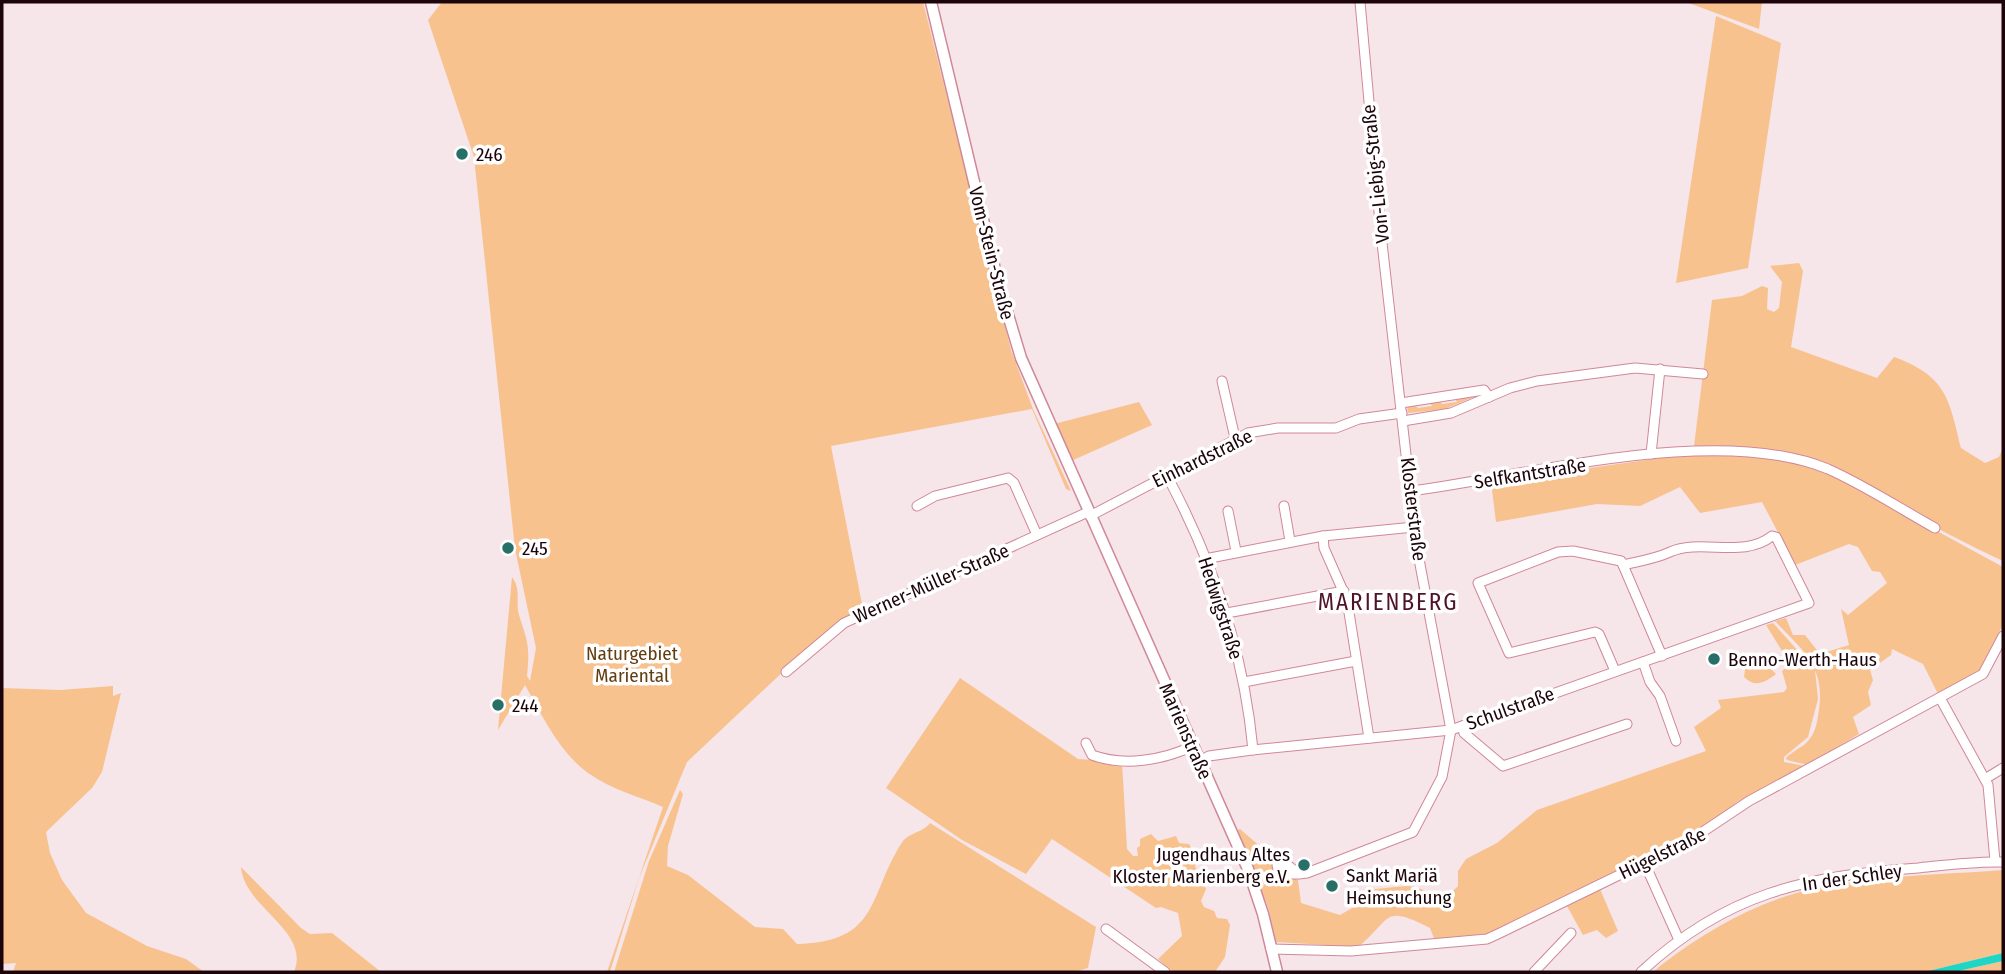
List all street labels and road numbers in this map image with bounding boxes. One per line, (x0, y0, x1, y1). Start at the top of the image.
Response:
street label: Von-Liebig-Straße (1357, 104, 1394, 244)
street label: Vom-Stein-Straße (964, 184, 1019, 322)
street label: Einhardstraße (1148, 424, 1256, 493)
street label: Selfkantstraße (1472, 453, 1588, 494)
street label: Klosterstraße (1396, 456, 1431, 562)
street label: Werner-Müller-Straße (850, 539, 1013, 628)
street label: Hedwigstraße (1193, 554, 1248, 662)
street label: Marienstraße (1154, 680, 1217, 783)
street label: Schulstraße (1463, 682, 1557, 735)
street label: Hügelstraße (1615, 823, 1709, 884)
street label: In der Schley (1801, 859, 1904, 896)

